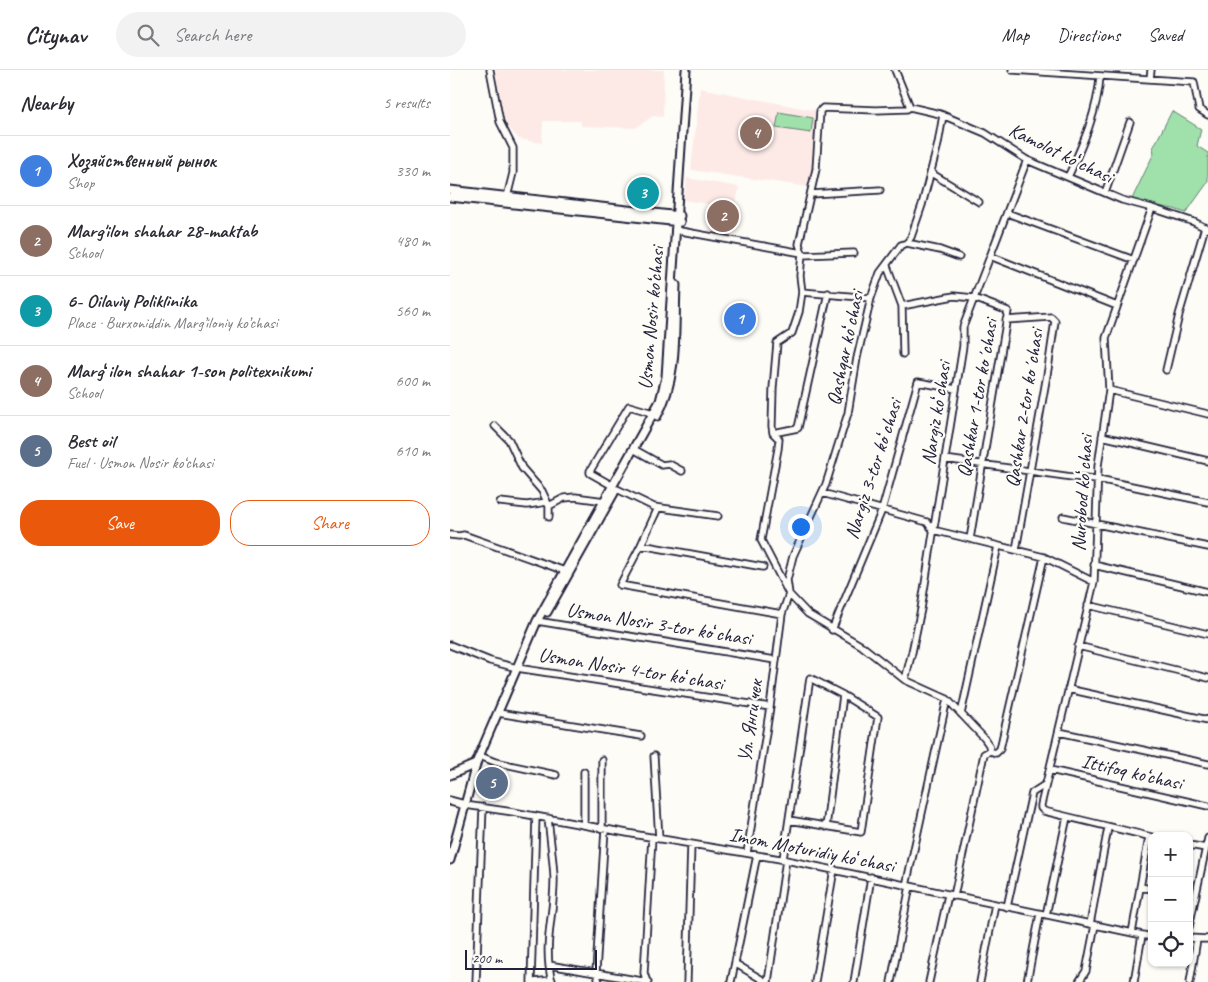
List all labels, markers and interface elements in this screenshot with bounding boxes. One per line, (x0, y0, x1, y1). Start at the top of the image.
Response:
search box (116, 12, 466, 57)
text: Citynav (25, 20, 86, 50)
icon: search (134, 21, 162, 49)
text: Search here (174, 23, 251, 47)
text: Map (1002, 24, 1029, 46)
text: Directions (1057, 24, 1120, 46)
text: Saved (1148, 24, 1183, 46)
text: Nearby (20, 90, 73, 116)
text: 5 results (383, 93, 430, 113)
pin: 4 (740, 114, 772, 152)
street label: Kamolot koʻchasi (1005, 117, 1119, 190)
text: Хозяйственный рынок (67, 149, 216, 173)
text: 1 (32, 161, 40, 181)
text: 330 m (396, 161, 430, 181)
text: Shop (67, 173, 94, 193)
pin: 3 (627, 174, 659, 212)
pin: 2 (707, 197, 739, 235)
text: Marg'ilon shahar 28-maktab (67, 219, 257, 243)
text: 2 (32, 231, 40, 251)
text: 480 m (396, 231, 430, 251)
text: School (67, 243, 101, 263)
street label: Usmon Nosir ko‘chasi (632, 243, 670, 391)
street label: Qashqar koʻchasi (821, 286, 870, 408)
text: 6- Oilaviy Poliklinika (67, 289, 197, 313)
pin: 1 (724, 300, 756, 338)
text: 3 (32, 301, 40, 321)
text: 560 m (396, 301, 430, 321)
text: Place · Burxoniddin Marg’iloniy ko’chasi (67, 313, 278, 333)
street label: Qashkar 1-tor koʼchasi (951, 315, 1004, 479)
street label: Qashkar 2-tor koʼchasi (999, 325, 1049, 489)
street label: Nargiz koʻchasi (916, 357, 957, 466)
text: Margʻilon shahar 1-son politexnikumi (67, 359, 311, 383)
text: 4 (32, 371, 40, 391)
text: 600 m (396, 371, 430, 391)
text: School (67, 383, 101, 403)
street label: Nargiz 3-tor koʻchasi (839, 394, 908, 542)
text: Best oil (67, 429, 115, 453)
street label: Nurobod koʻchasi (1065, 432, 1099, 552)
text: 5 (33, 441, 39, 461)
text: 610 m (396, 441, 430, 461)
text: Fuel · Usmon Nosir ko‘chasi (67, 453, 214, 473)
button: Save (20, 500, 220, 546)
button: Share (230, 500, 430, 546)
your location (788, 514, 814, 540)
street label: Usmon Nosir 3-tor koʻchasi (565, 597, 756, 651)
street label: Usmon Nosir 4-tor koʻchasi (537, 642, 728, 696)
street label: Ул. Янги чек (732, 677, 768, 764)
street label: Ittifoq ko‘chasi (1079, 748, 1187, 796)
pin: 5 (476, 764, 508, 802)
street label: Imom Moturidiy koʻchasi (727, 822, 899, 879)
map controls (1148, 832, 1193, 967)
button: + (1148, 832, 1193, 877)
button: − (1148, 877, 1193, 922)
button: locate (1148, 922, 1193, 967)
scale bar (465, 947, 598, 970)
text: 200 m (472, 950, 502, 967)

